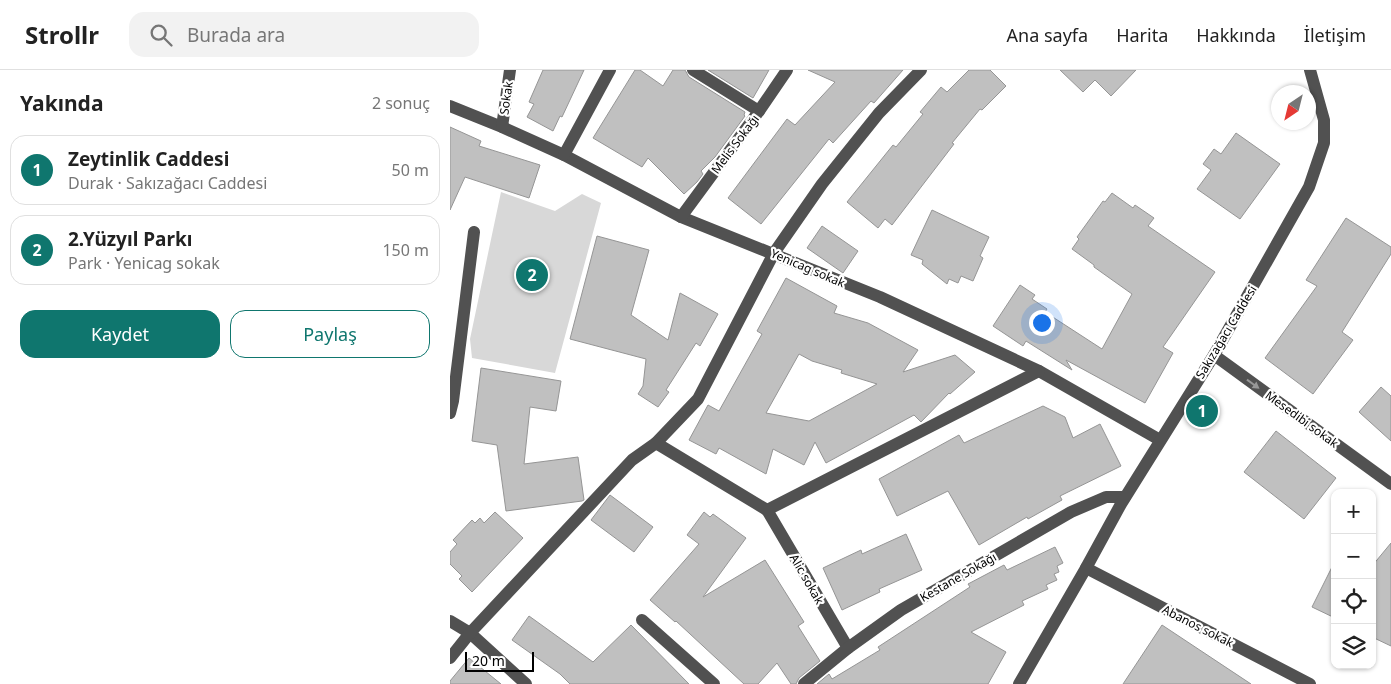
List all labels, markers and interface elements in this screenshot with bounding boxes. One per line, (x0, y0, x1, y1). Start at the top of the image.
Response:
search box (129, 12, 479, 57)
text: Strollr (25, 18, 99, 51)
icon: search (147, 21, 175, 49)
text: Burada ara (187, 22, 285, 48)
text: Ana sayfa (1007, 23, 1088, 47)
text: Harita (1116, 23, 1168, 47)
text: Hakkında (1196, 23, 1276, 47)
text: İletişim (1304, 23, 1366, 47)
street label: Sokak (495, 80, 517, 116)
north arrow (1271, 85, 1316, 130)
text: Yakında (20, 89, 103, 117)
text: 2 sonuç (372, 92, 430, 114)
street label: Melis Sokağı (707, 111, 763, 177)
text: Zeyti̇nli̇k Caddesi̇ (68, 146, 229, 172)
text: 1 (32, 159, 42, 181)
text: 50 m (392, 159, 429, 181)
text: Durak · Sakızağacı Caddesi (68, 172, 267, 194)
text: 2.Yüzyıl Parkı (68, 226, 192, 252)
text: 2 (32, 239, 42, 261)
text: 150 m (382, 239, 429, 261)
street label: Yenicag sokak (768, 245, 848, 291)
text: Park · Yenicag sokak (68, 252, 220, 274)
pin: 2 (516, 256, 548, 294)
street label: Sakızağacı Caddesi (1191, 282, 1261, 382)
button: Kaydet (20, 310, 220, 358)
button: Paylaş (230, 310, 430, 358)
your location (1029, 310, 1055, 336)
one-way arrow (1246, 378, 1259, 389)
street label: Mesedibi sokak (1262, 387, 1343, 452)
pin: 1 (1186, 392, 1218, 430)
map controls (1331, 489, 1376, 669)
button: + (1331, 489, 1376, 534)
button: − (1331, 534, 1376, 579)
street label: Kestane Sokağı (917, 548, 999, 606)
street label: Alic sokak (786, 551, 828, 608)
button: locate (1331, 579, 1376, 624)
street label: Abanos sokak (1159, 601, 1237, 652)
button: layers (1331, 624, 1376, 669)
scale bar (465, 649, 534, 672)
text: 20 m (472, 651, 505, 670)

